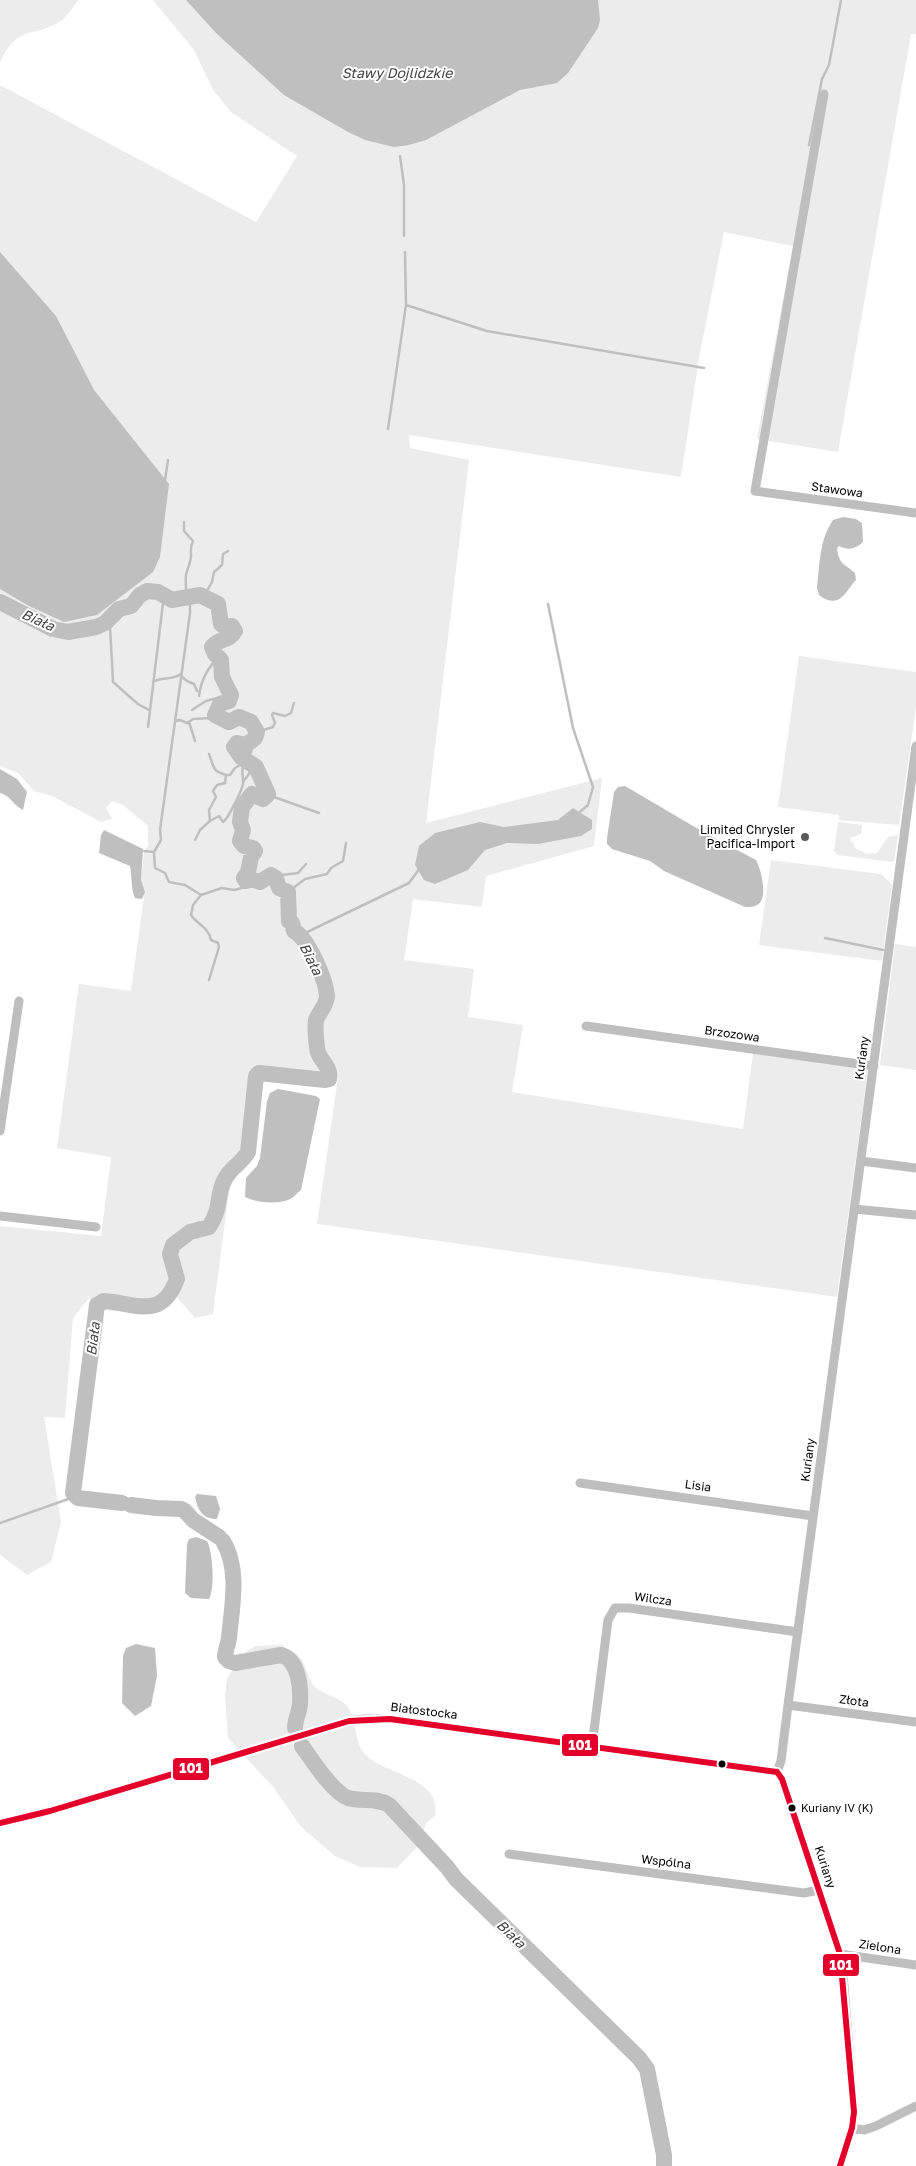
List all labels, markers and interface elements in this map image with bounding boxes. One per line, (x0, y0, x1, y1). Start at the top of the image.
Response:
water label: Stawy Dojlidzkie (342, 64, 453, 81)
street label: Stawowa (810, 478, 864, 501)
water label: Biała (19, 605, 58, 635)
place label: Limited Chrysler Pacifica-Import (700, 822, 795, 851)
marker: Limited Chrysler Pacifica-Import (799, 831, 811, 843)
water label: Biała (296, 940, 327, 979)
street label: Brzozowa (703, 1022, 761, 1045)
street label: Kuriany (851, 1035, 872, 1081)
water label: Biała (82, 1320, 103, 1357)
street label: Kuriany (797, 1437, 818, 1483)
street label: Lisia (684, 1476, 712, 1495)
street label: Wilcza (633, 1588, 673, 1609)
street label: Złota (838, 1691, 870, 1710)
street label: Białostocka (390, 1699, 458, 1722)
line badge: 101 (561, 1733, 599, 1757)
text: 101 (568, 1736, 592, 1753)
line badge: 101 (172, 1757, 210, 1781)
text: 101 (179, 1759, 203, 1776)
unlabelled marker (717, 1759, 727, 1769)
place label: Kuriany IV (K) (801, 1801, 873, 1814)
marker: Kuriany IV (K) (787, 1803, 797, 1813)
street label: Kuriany (812, 1844, 839, 1890)
street label: Wspólna (640, 1851, 692, 1872)
water label: Biała (493, 1916, 530, 1952)
street label: Zielona (858, 1936, 902, 1957)
line badge: 101 (822, 1953, 860, 1977)
text: 101 (829, 1956, 853, 1973)

